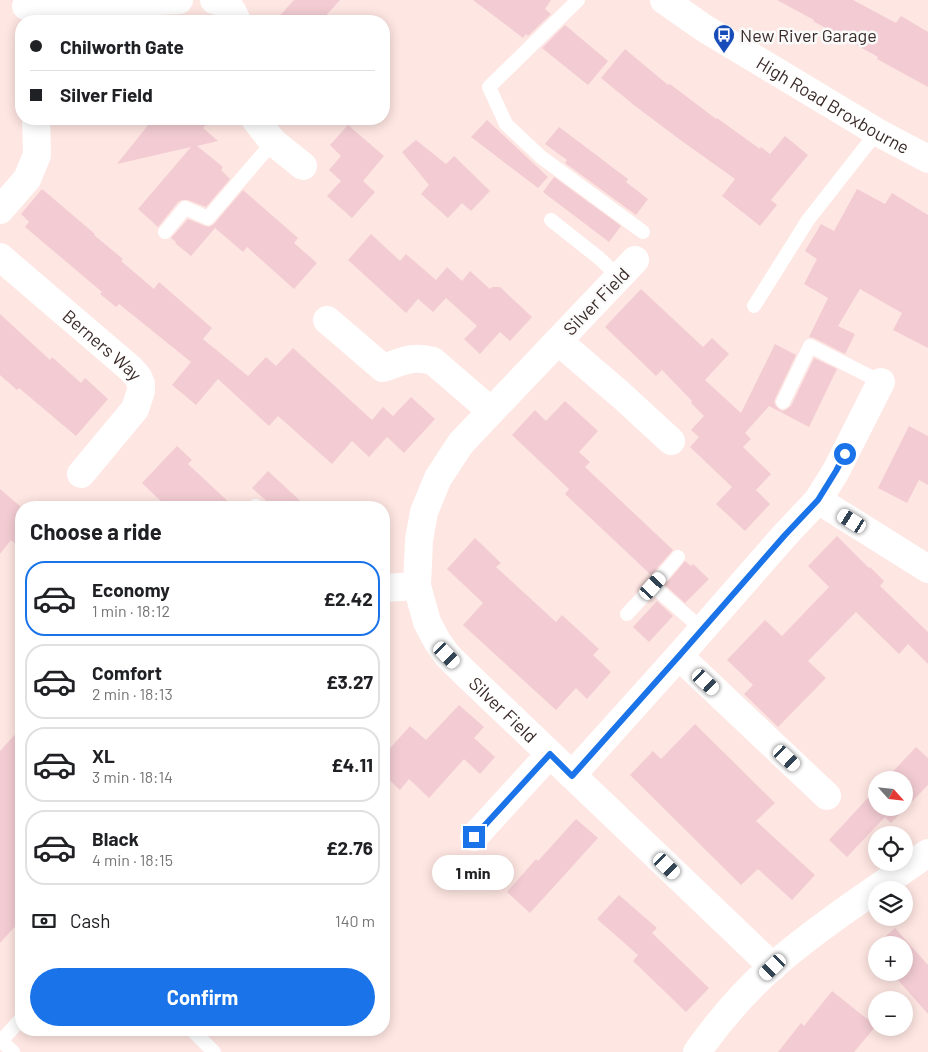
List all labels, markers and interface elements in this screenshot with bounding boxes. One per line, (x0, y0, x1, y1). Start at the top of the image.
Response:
bus stop icon: New River Garage (712, 23, 736, 54)
place label: New River Garage (740, 24, 877, 46)
text: Chilworth Gate (60, 35, 184, 58)
street label: High Road Broxbourne (753, 51, 913, 158)
text: Silver Field (60, 83, 153, 106)
street label: Silver Field (558, 263, 634, 339)
street label: Berners Way (58, 305, 147, 385)
route start (834, 443, 856, 465)
car (835, 507, 868, 535)
text: Choose a ride (30, 518, 162, 544)
car (637, 570, 668, 602)
icon: car (32, 576, 77, 621)
text: Economy (92, 578, 170, 601)
text: £2.42 (323, 587, 373, 610)
text: 1 min · 18:12 (92, 601, 170, 620)
car (431, 639, 462, 671)
icon: car (32, 659, 77, 704)
text: Comfort (92, 661, 162, 684)
car (689, 666, 722, 698)
text: £3.27 (326, 670, 373, 693)
street label: Silver Field (465, 672, 542, 747)
text: 2 min · 18:13 (92, 684, 173, 703)
icon: car (32, 742, 77, 787)
car (770, 742, 803, 774)
text: XL (92, 744, 115, 767)
text: £4.11 (331, 753, 373, 776)
text: 3 min · 18:14 (92, 767, 173, 786)
north arrow (868, 771, 912, 816)
map controls (868, 771, 913, 1036)
icon: car (32, 825, 77, 870)
route end (463, 826, 485, 848)
button: locate (868, 826, 913, 871)
text: Black (92, 827, 139, 850)
text: £2.76 (326, 836, 373, 859)
text: 4 min · 18:15 (92, 850, 173, 869)
car (650, 850, 683, 882)
callout: 1 min (433, 854, 515, 890)
text: 1 min (455, 863, 491, 882)
button: layers (868, 881, 913, 926)
icon: cash (30, 907, 58, 935)
text: Cash (70, 909, 111, 932)
text: 140 m (335, 911, 375, 930)
button: + (868, 936, 913, 981)
car (756, 951, 789, 983)
button: Confirm (30, 968, 375, 1026)
button: − (868, 991, 913, 1036)

